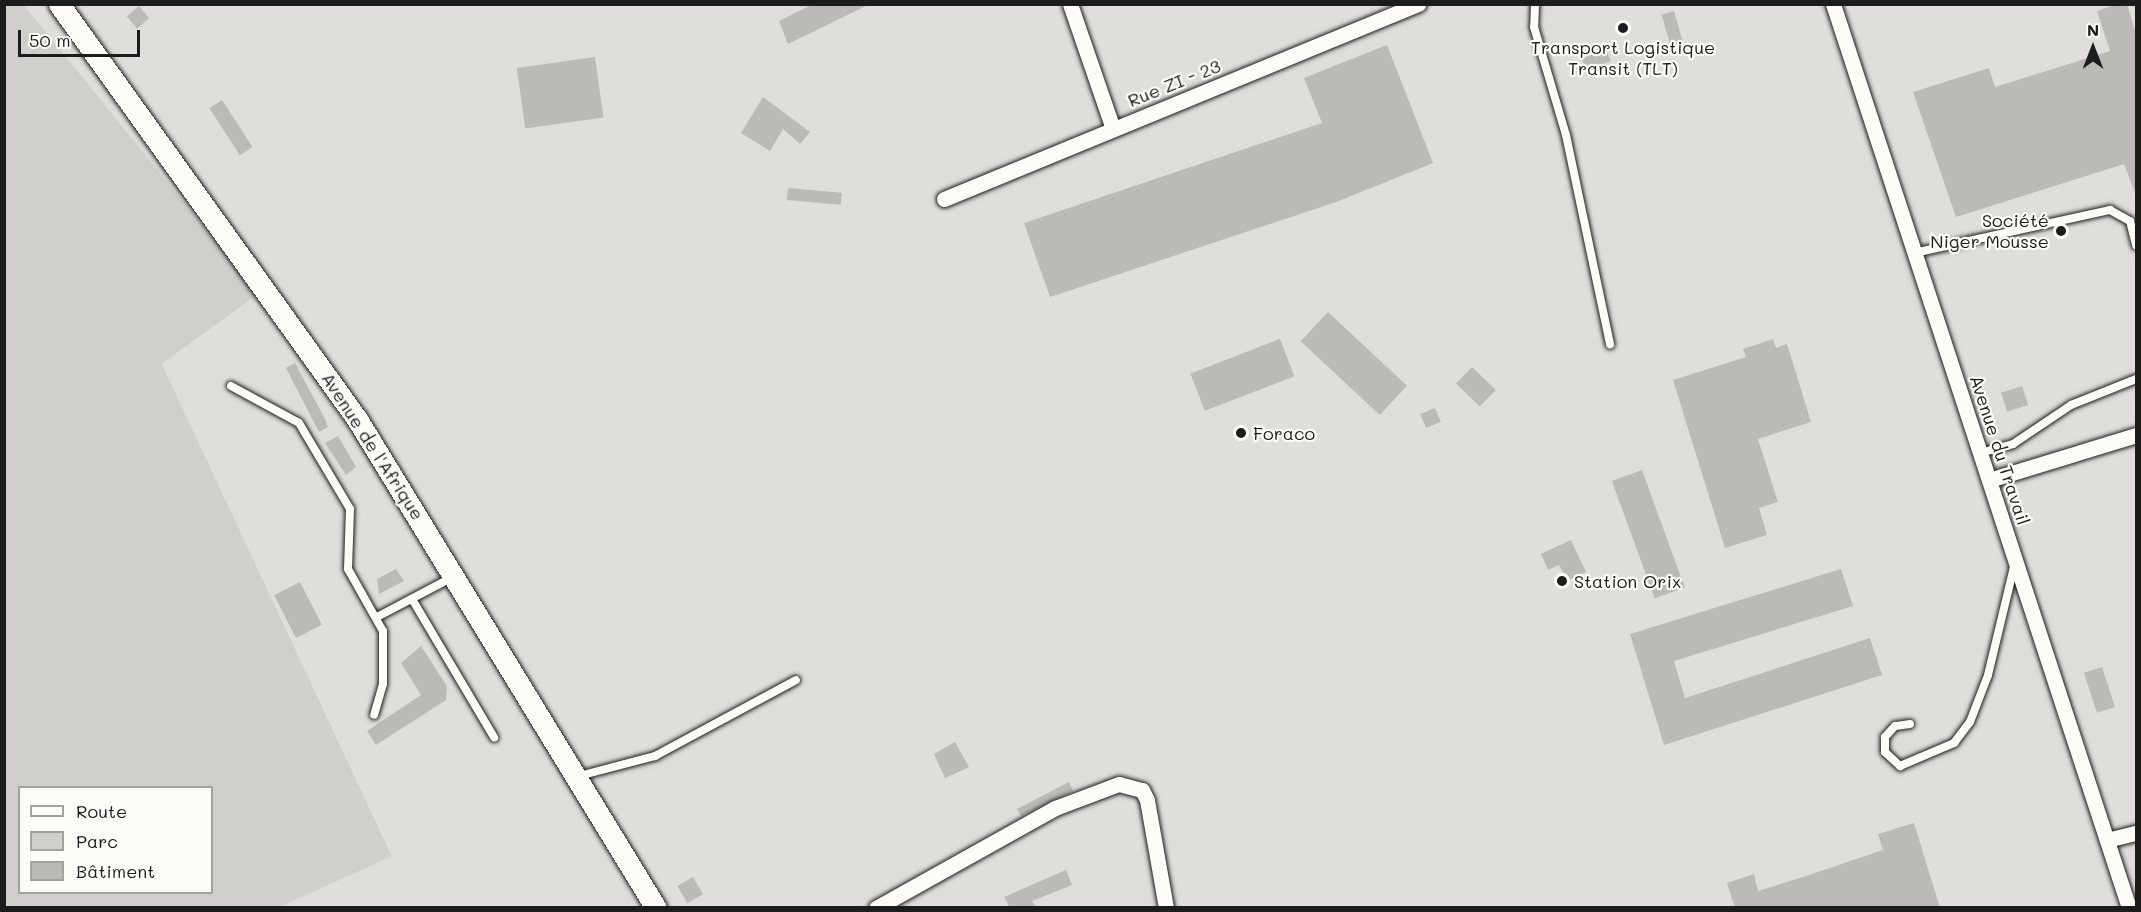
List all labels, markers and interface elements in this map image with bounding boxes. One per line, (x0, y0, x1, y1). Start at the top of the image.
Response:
scale bar (21, 18, 142, 56)
north arrow (2063, 18, 2123, 78)
text: N (2087, 19, 2099, 40)
marker: Transport Logistique Transit (TLT) (1616, 21, 1630, 35)
text: 50 m (29, 28, 71, 52)
place label: Transport Logistique Transit (TLT) (1531, 37, 1715, 80)
street label: Rue ZI - 23 (1125, 55, 1223, 111)
place label: Société Niger Mousse (1930, 210, 2049, 252)
marker: Société Niger Mousse (2054, 224, 2068, 238)
street label: Avenue de l'Afrique (317, 368, 429, 524)
street label: Avenue du Travail (1966, 372, 2034, 528)
place label: Foraco (1253, 422, 1315, 444)
marker: Foraco (1234, 426, 1248, 440)
place label: Station Orix (1574, 570, 1681, 592)
marker: Station Orix (1555, 574, 1569, 588)
legend (18, 786, 213, 894)
text: Route (76, 799, 127, 823)
text: Parc (76, 829, 118, 853)
text: Bâtiment (76, 859, 155, 883)

